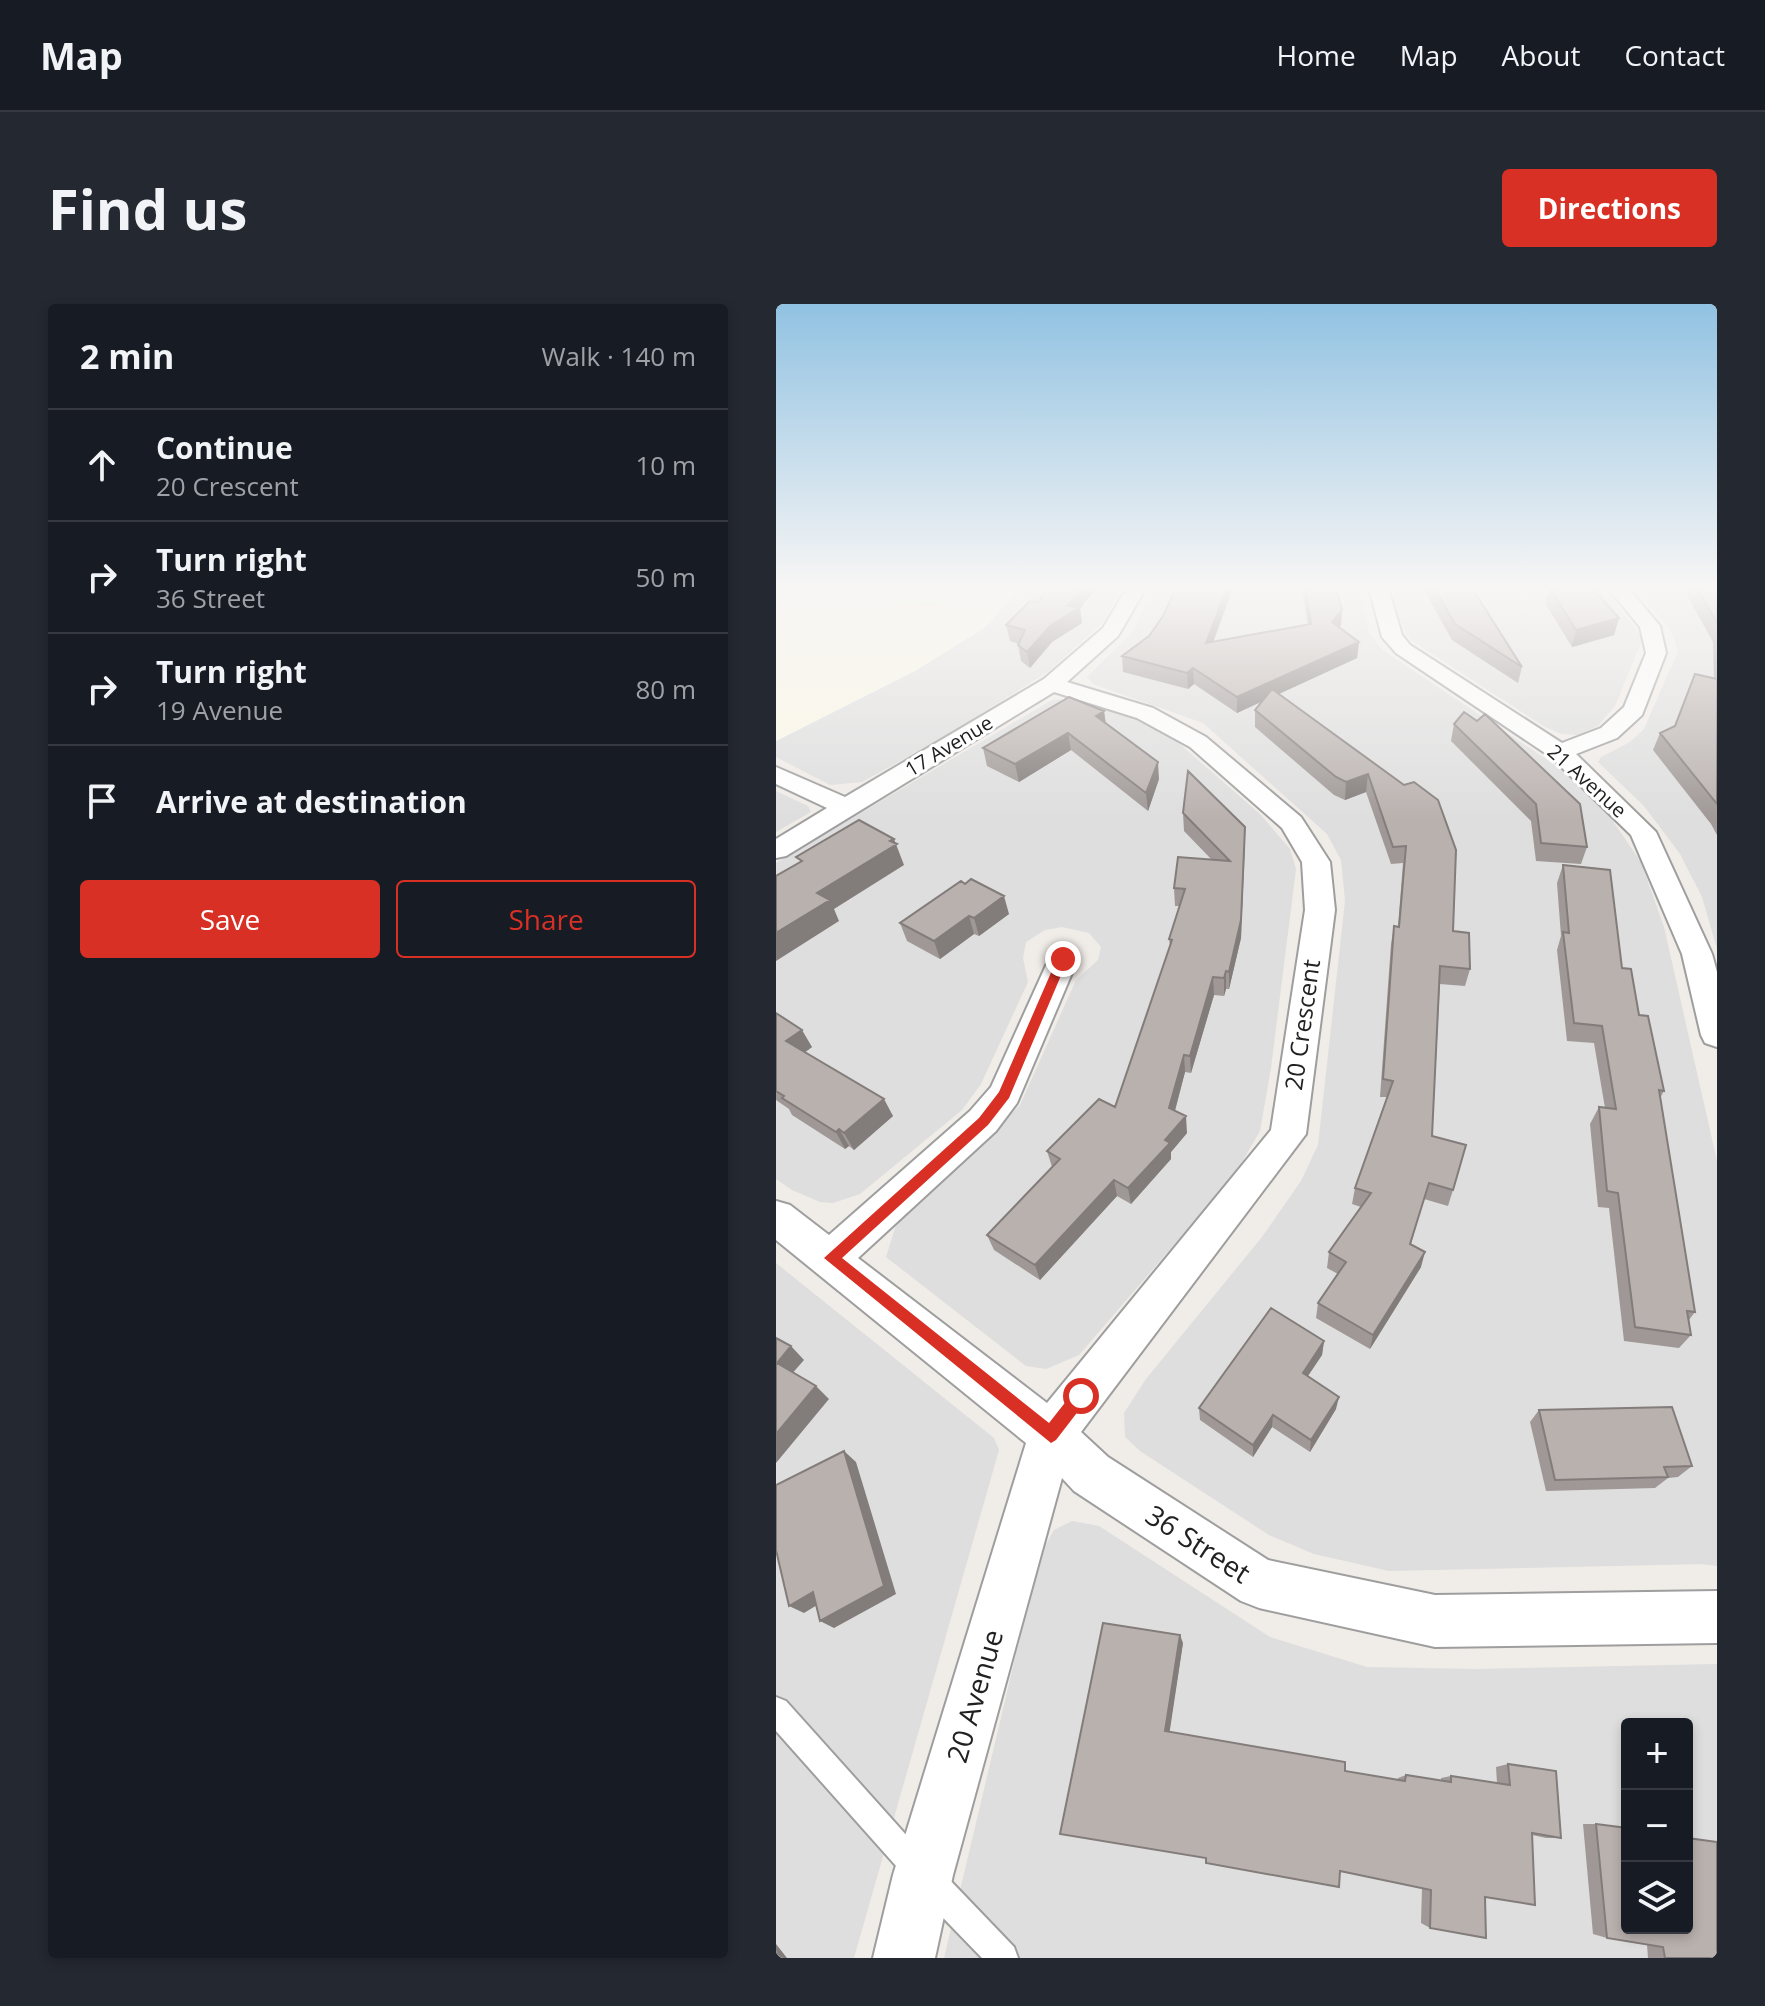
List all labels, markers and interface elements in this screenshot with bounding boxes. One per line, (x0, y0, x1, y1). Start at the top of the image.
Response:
text: Map (40, 29, 123, 81)
text: Home (1277, 36, 1356, 74)
text: Map (1400, 36, 1458, 74)
text: About (1502, 36, 1580, 74)
text: Contact (1624, 36, 1725, 74)
button: Directions (1502, 169, 1717, 247)
text: Find us (48, 170, 247, 246)
text: 2 min (80, 333, 174, 379)
text: Walk · 140 m (542, 338, 696, 374)
text: Continue (156, 427, 293, 468)
icon: ahead (80, 443, 124, 487)
text: 10 m (635, 447, 696, 483)
text: 20 Crescent (156, 468, 299, 504)
text: Turn right (156, 539, 307, 580)
icon: right (80, 555, 124, 599)
text: 50 m (635, 559, 696, 595)
text: 36 Street (156, 580, 265, 616)
text: Turn right (156, 651, 307, 692)
icon: right (80, 667, 124, 711)
text: 80 m (635, 671, 696, 707)
text: 19 Avenue (156, 692, 283, 728)
street label: 17 Avenue (900, 709, 998, 782)
street label: 21 Avenue (1542, 738, 1633, 823)
icon: arrive (80, 779, 124, 823)
text: Arrive at destination (156, 781, 467, 822)
button: Save (80, 880, 380, 958)
button: Share (396, 880, 696, 958)
route end (1045, 941, 1081, 977)
street label: 20 Crescent (1276, 957, 1327, 1092)
route start (1063, 1378, 1099, 1414)
street label: 36 Street (1139, 1495, 1258, 1591)
street label: 20 Avenue (937, 1625, 1011, 1767)
map controls (1621, 1718, 1693, 1934)
button: + (1621, 1718, 1693, 1790)
button: − (1621, 1790, 1693, 1862)
button: layers (1621, 1862, 1693, 1934)

